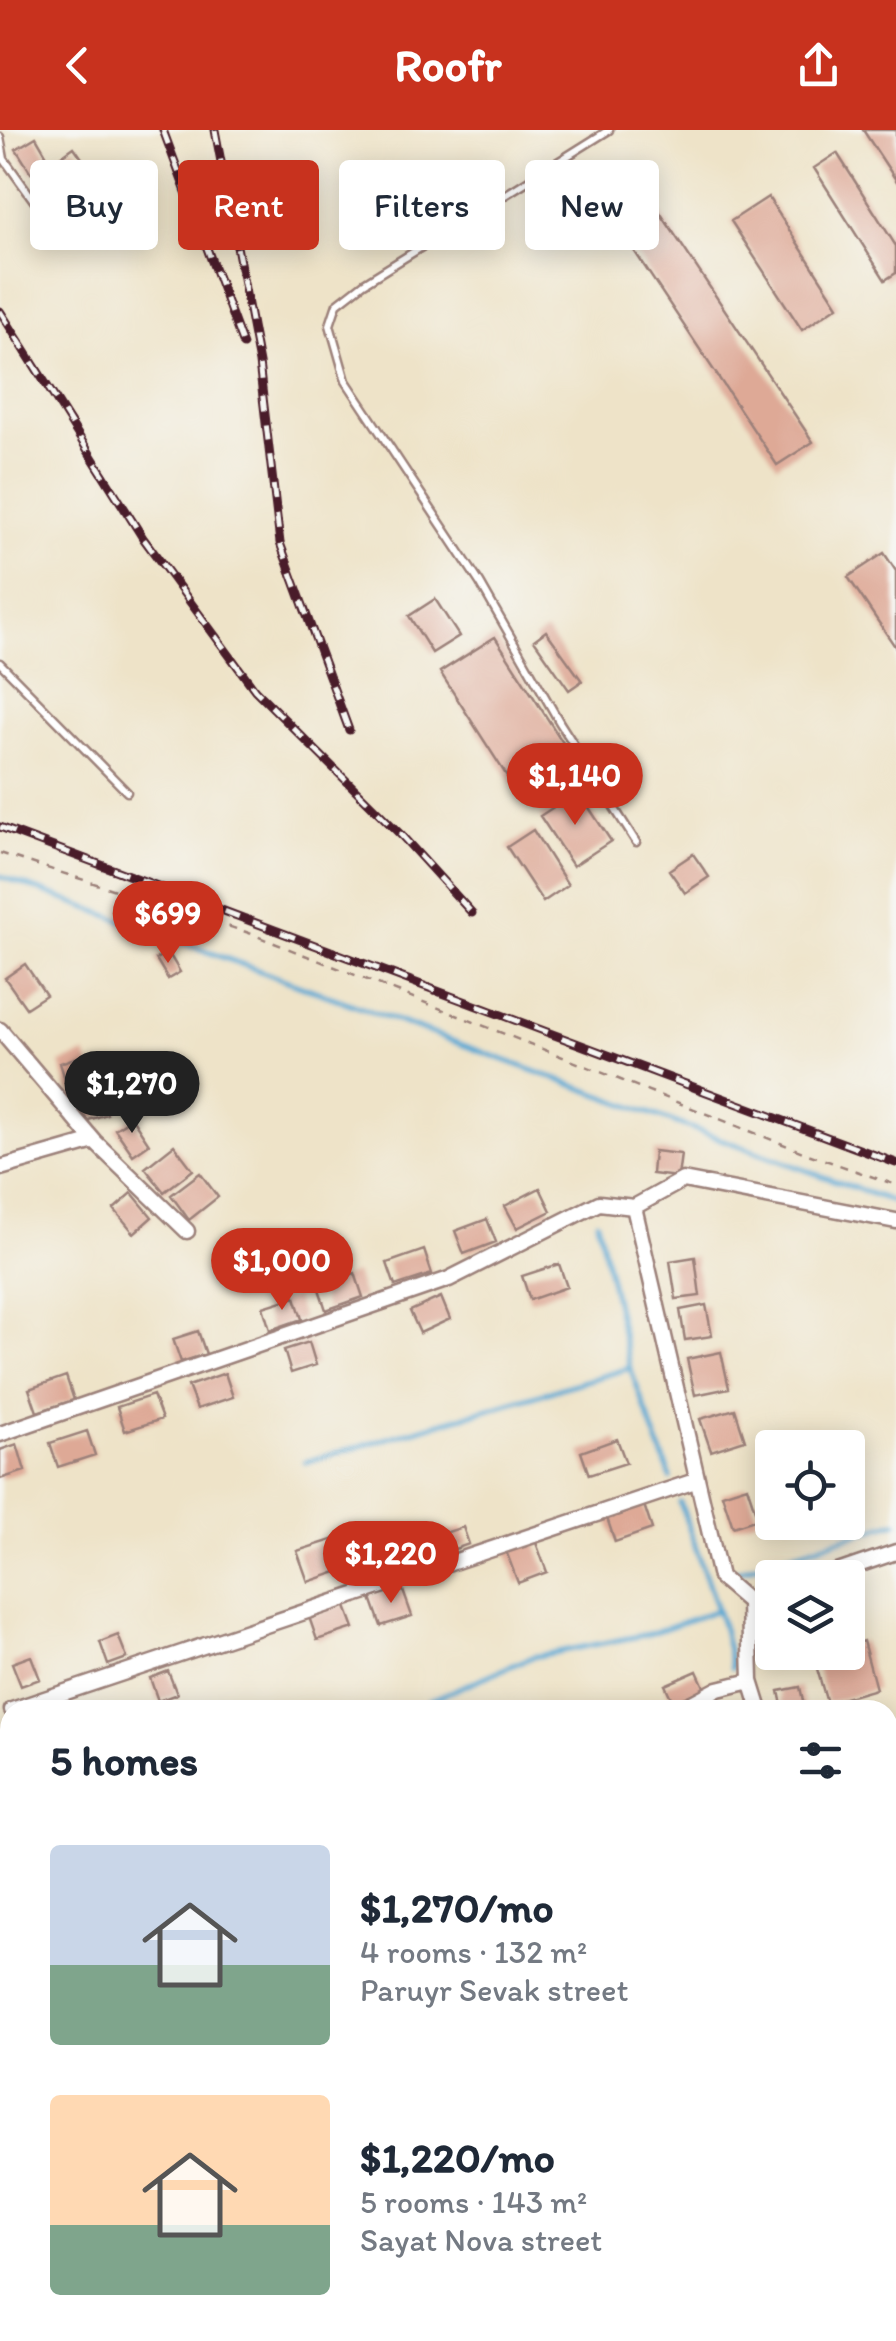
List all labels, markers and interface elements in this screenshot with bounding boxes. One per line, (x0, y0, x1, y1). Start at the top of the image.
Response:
icon: back (50, 38, 105, 93)
text: Roofr (395, 38, 501, 92)
icon: share (791, 38, 846, 93)
chip: Buy (30, 160, 158, 250)
chip: Rent (178, 160, 319, 250)
chip: Filters (339, 160, 505, 250)
chip: New (525, 160, 659, 250)
pin: $1,140 (494, 743, 656, 828)
text: $1,140 (529, 756, 621, 794)
pin: $699 (109, 881, 227, 966)
text: $699 (135, 894, 201, 932)
pin: $1,270 (51, 1051, 213, 1136)
text: $1,270 (86, 1064, 178, 1102)
pin: $1,000 (201, 1228, 363, 1313)
text: $1,000 (233, 1241, 331, 1279)
map controls (755, 1430, 865, 1670)
button: locate (755, 1430, 865, 1540)
pin: $1,220 (310, 1521, 472, 1606)
text: $1,220 (345, 1534, 437, 1572)
button: layers (755, 1560, 865, 1670)
icon: filters (793, 1733, 848, 1788)
text: 5 homes (50, 1735, 198, 1786)
text: $1,270/mo (360, 1882, 554, 1933)
icon: home (130, 1885, 250, 2005)
text: 4 rooms · 132 m² (360, 1933, 587, 1971)
text: Paruyr Sevak street (360, 1971, 628, 2009)
text: $1,220/mo (360, 2132, 555, 2183)
icon: home (130, 2135, 250, 2255)
text: 5 rooms · 143 m² (360, 2183, 587, 2221)
text: Sayat Nova street (360, 2221, 602, 2259)

